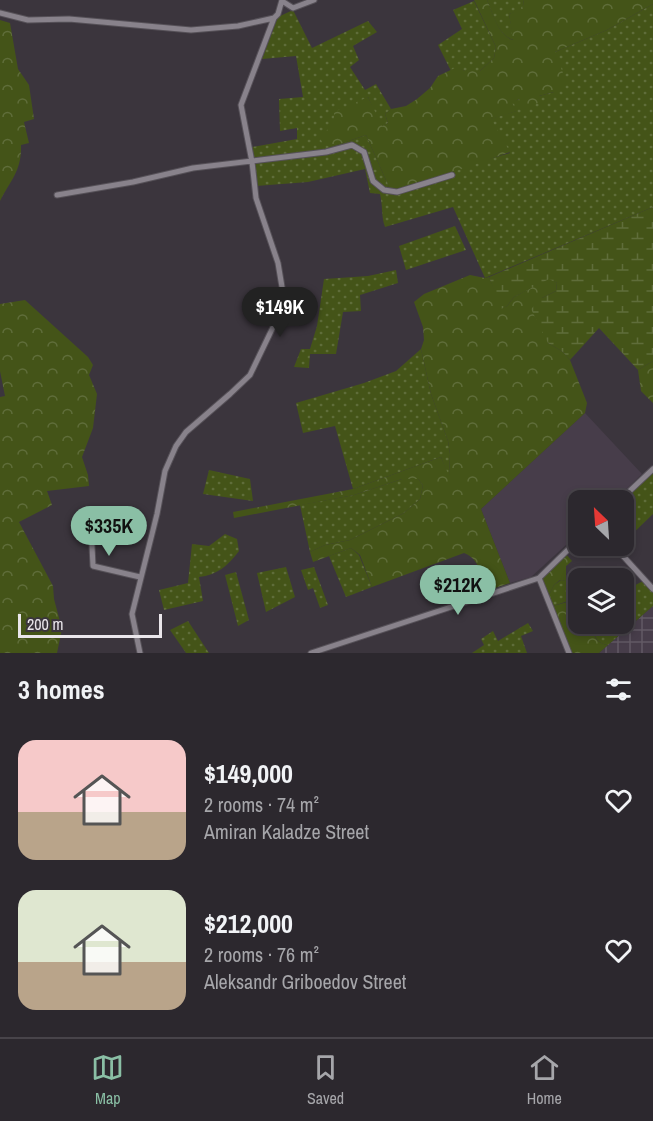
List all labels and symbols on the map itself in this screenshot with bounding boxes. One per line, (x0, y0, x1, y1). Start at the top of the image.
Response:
pin: $149K (238, 287, 322, 338)
north arrow (568, 490, 634, 556)
pin: $335K (67, 506, 151, 557)
pin: $212K (416, 565, 500, 616)
scale bar (18, 611, 162, 638)

